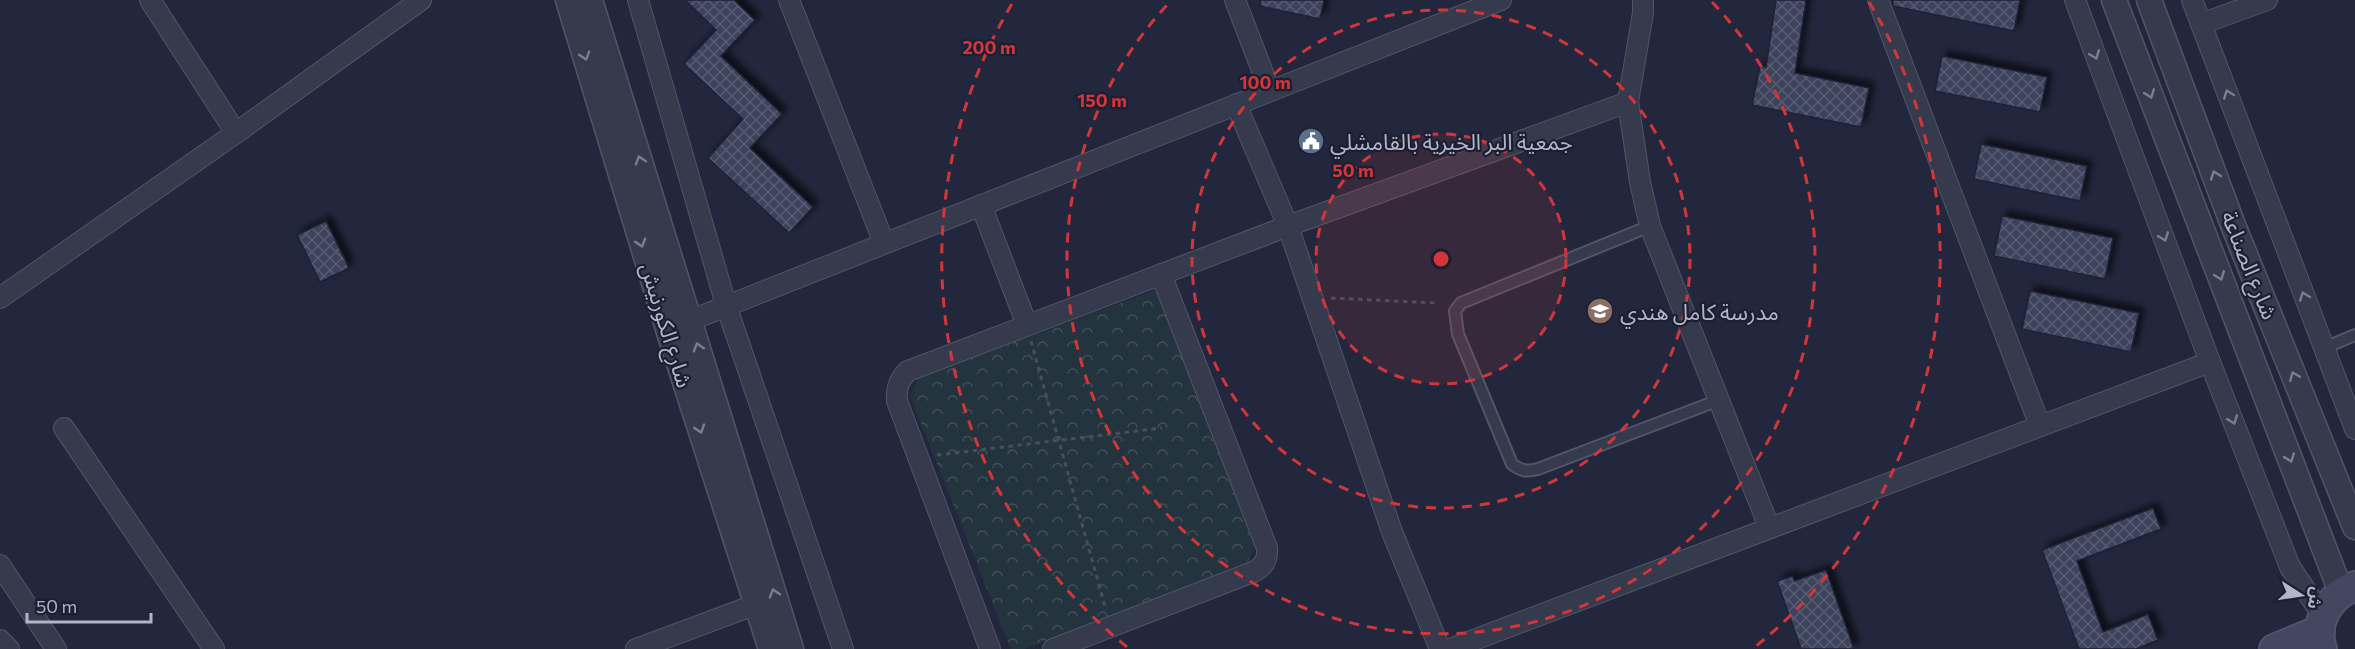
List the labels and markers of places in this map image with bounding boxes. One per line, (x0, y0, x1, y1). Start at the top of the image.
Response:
public building icon: جمعية البر الخيرية بالقامشلي (1296, 126, 1326, 156)
place label: جمعية البر الخيرية بالقامشلي (1330, 128, 1573, 159)
centre of rings (1431, 249, 1451, 269)
school or university icon: مدرسة كامل هندي (1585, 296, 1615, 326)
place label: مدرسة كامل هندي (1620, 298, 1779, 329)

